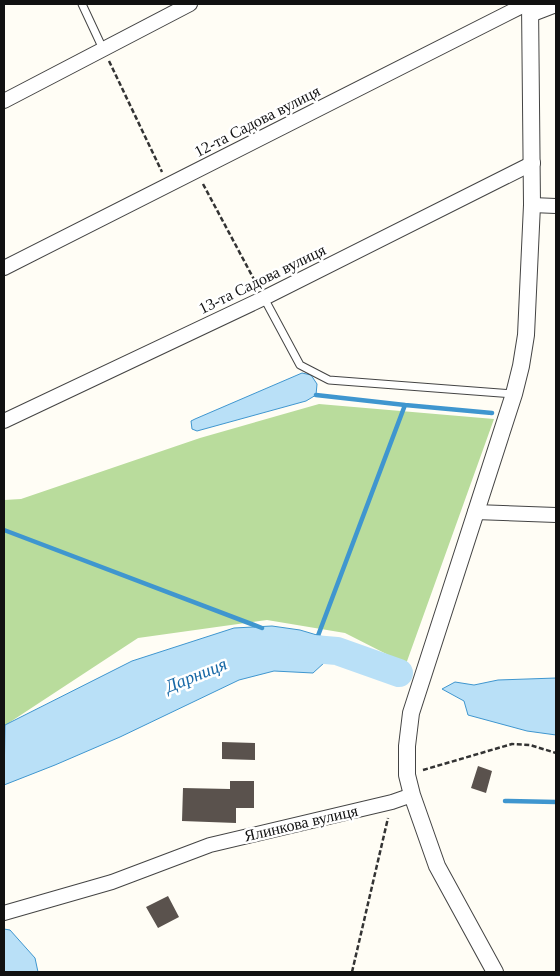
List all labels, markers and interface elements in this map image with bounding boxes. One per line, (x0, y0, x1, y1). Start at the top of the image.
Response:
street label: 12-та Садова вулиця (191, 82, 324, 161)
street label: 13-та Садова вулиця (196, 241, 329, 318)
water label: Дарниця (160, 654, 230, 697)
street label: Ялинкова вулиця (243, 802, 360, 845)

